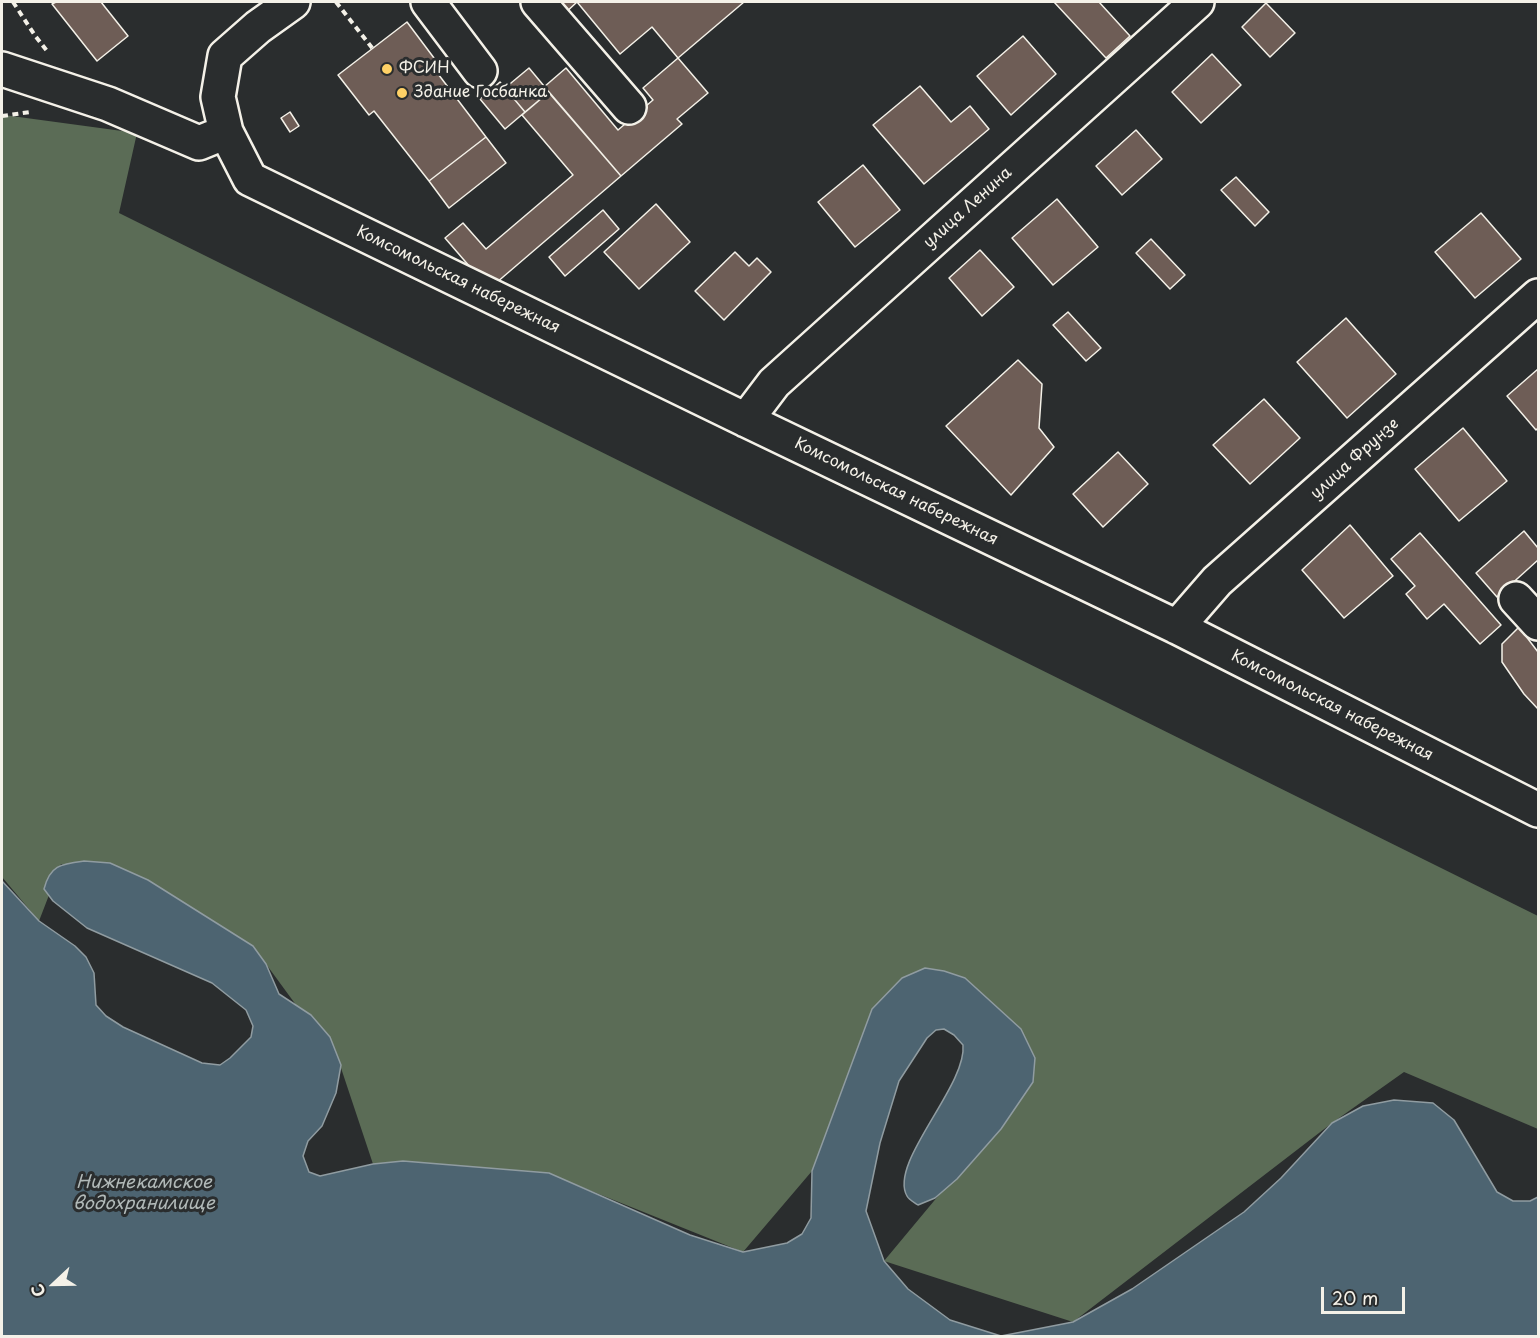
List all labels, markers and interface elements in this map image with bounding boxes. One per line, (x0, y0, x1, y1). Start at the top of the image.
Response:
place label: ФСИН (399, 59, 450, 79)
marker: ФСИН (380, 62, 394, 76)
place label: Здание Госбанка (414, 83, 547, 103)
marker: Здание Госбанка (395, 86, 409, 100)
street label: улица Ленина (920, 163, 1016, 253)
street label: Комсомольская набережная (353, 222, 563, 338)
street label: улица Фрунзе (1307, 414, 1403, 504)
street label: Комсомольская набережная (791, 434, 1001, 550)
street label: Комсомольская набережная (1228, 647, 1436, 765)
water label: Нижнекамское водохранилище (73, 1172, 215, 1214)
north arrow (24, 1254, 84, 1314)
scale bar (1324, 1275, 1408, 1313)
text: С (24, 1281, 51, 1301)
text: 20 m (1332, 1284, 1378, 1311)

